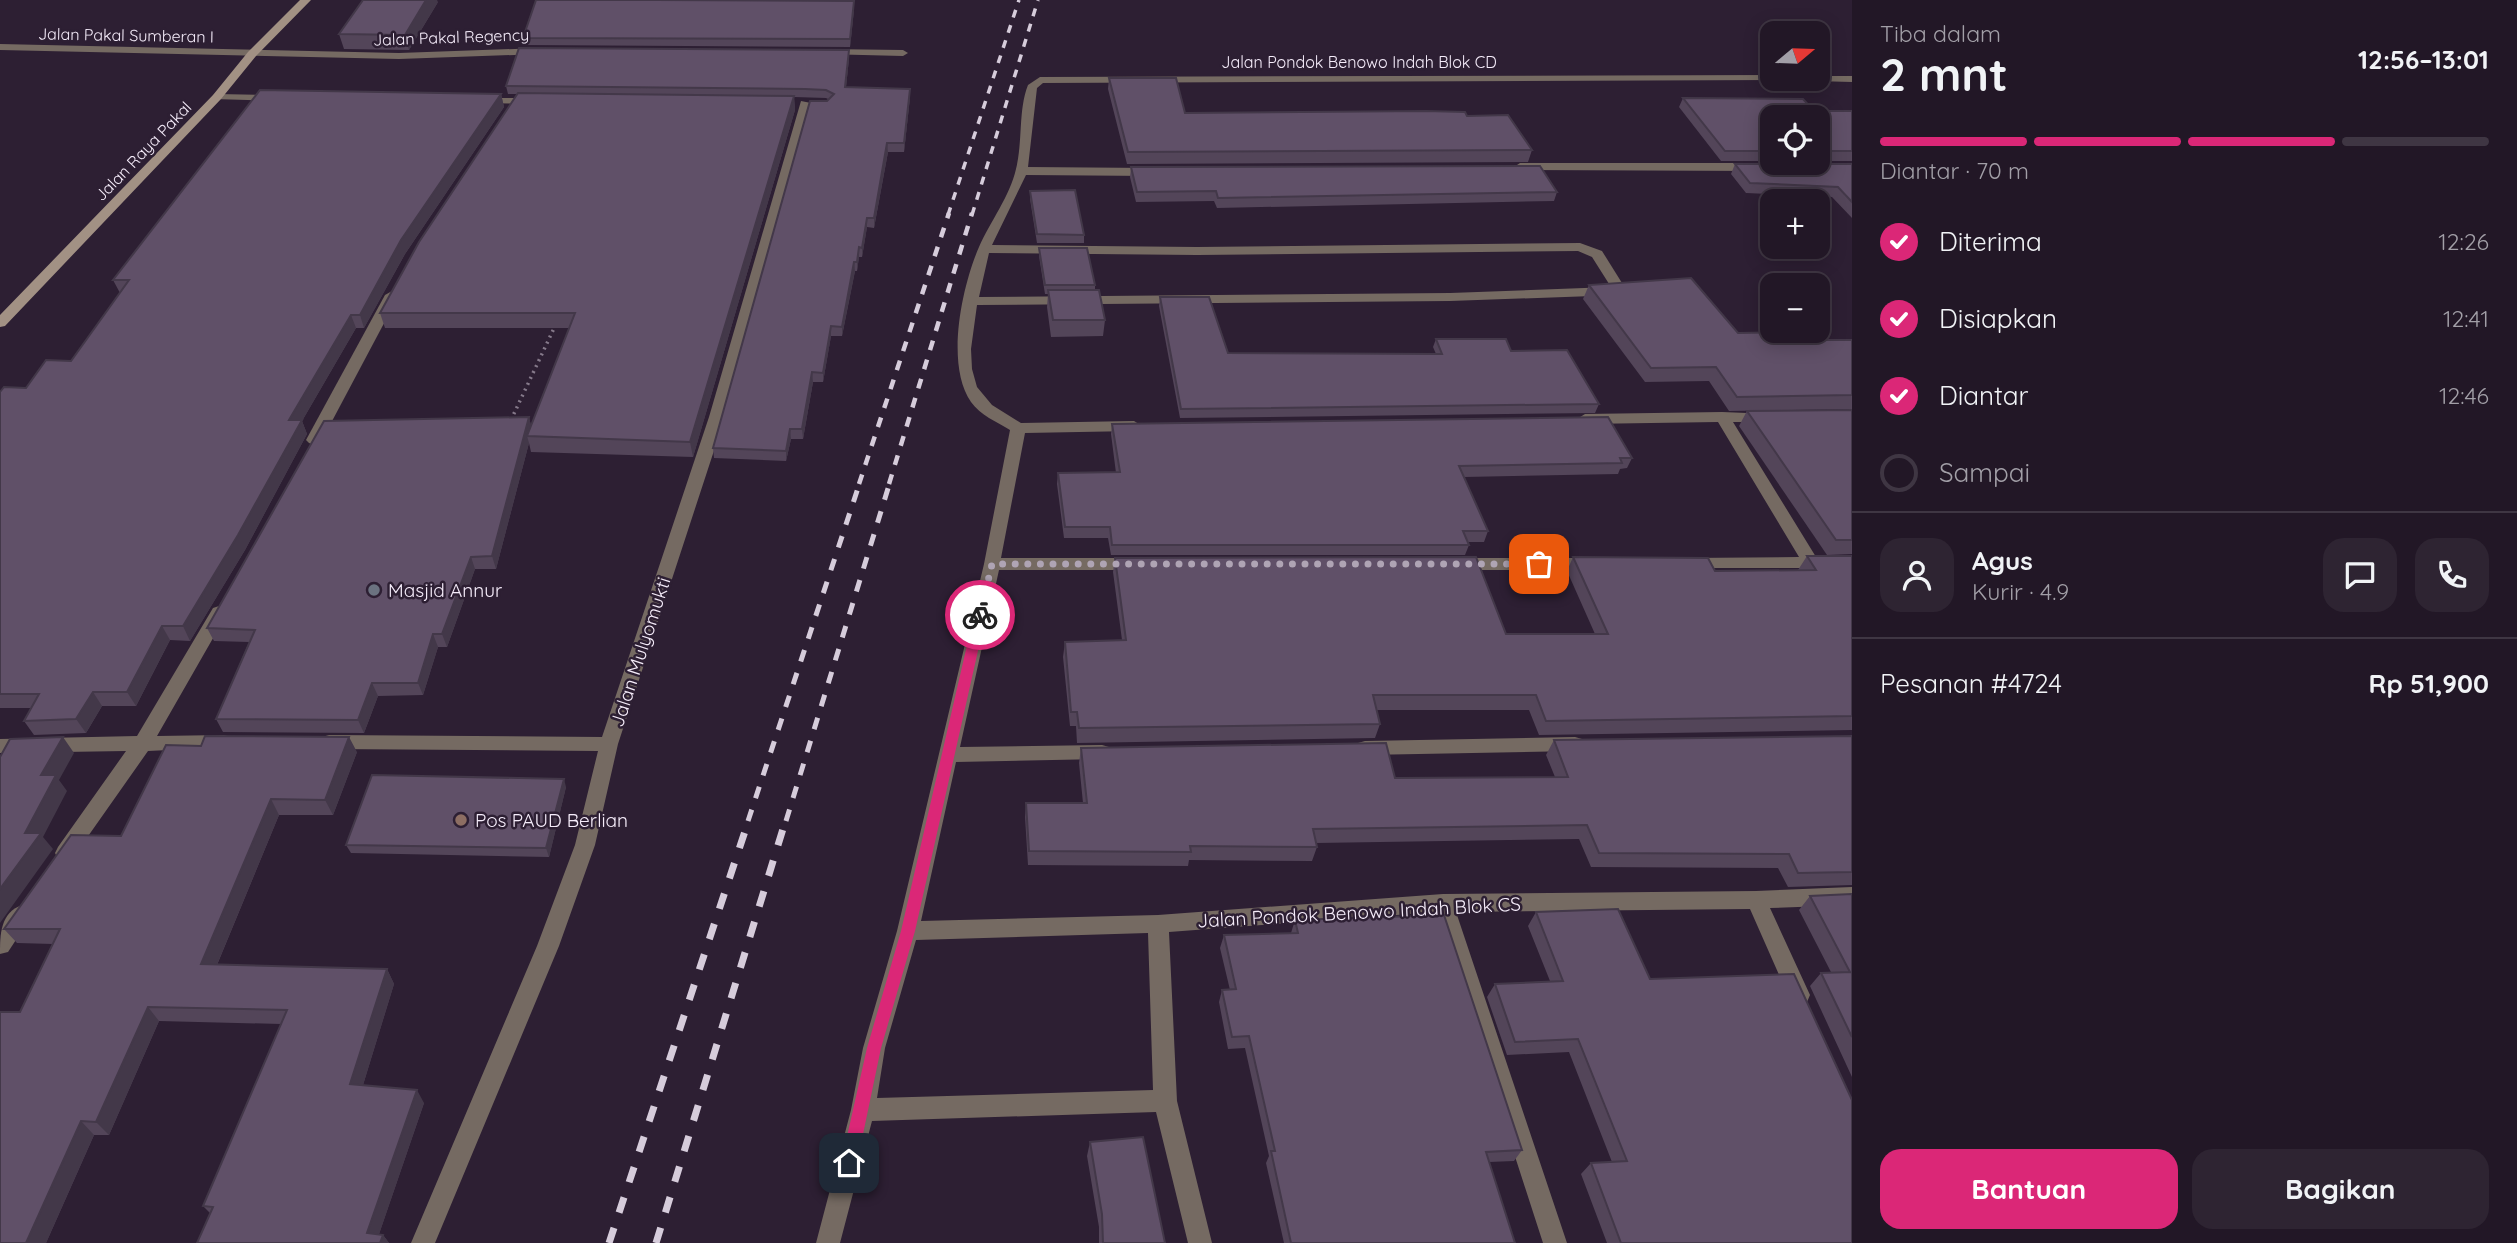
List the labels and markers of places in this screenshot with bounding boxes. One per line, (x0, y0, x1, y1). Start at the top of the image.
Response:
pin (1509, 534, 1569, 594)
place label: Masjid Annur (388, 578, 503, 602)
marker: Masjid Annur (366, 582, 382, 598)
place label: Pos PAUD Berlian (475, 808, 628, 832)
marker: Pos PAUD Berlian (453, 812, 469, 828)
pin (819, 1133, 879, 1193)

